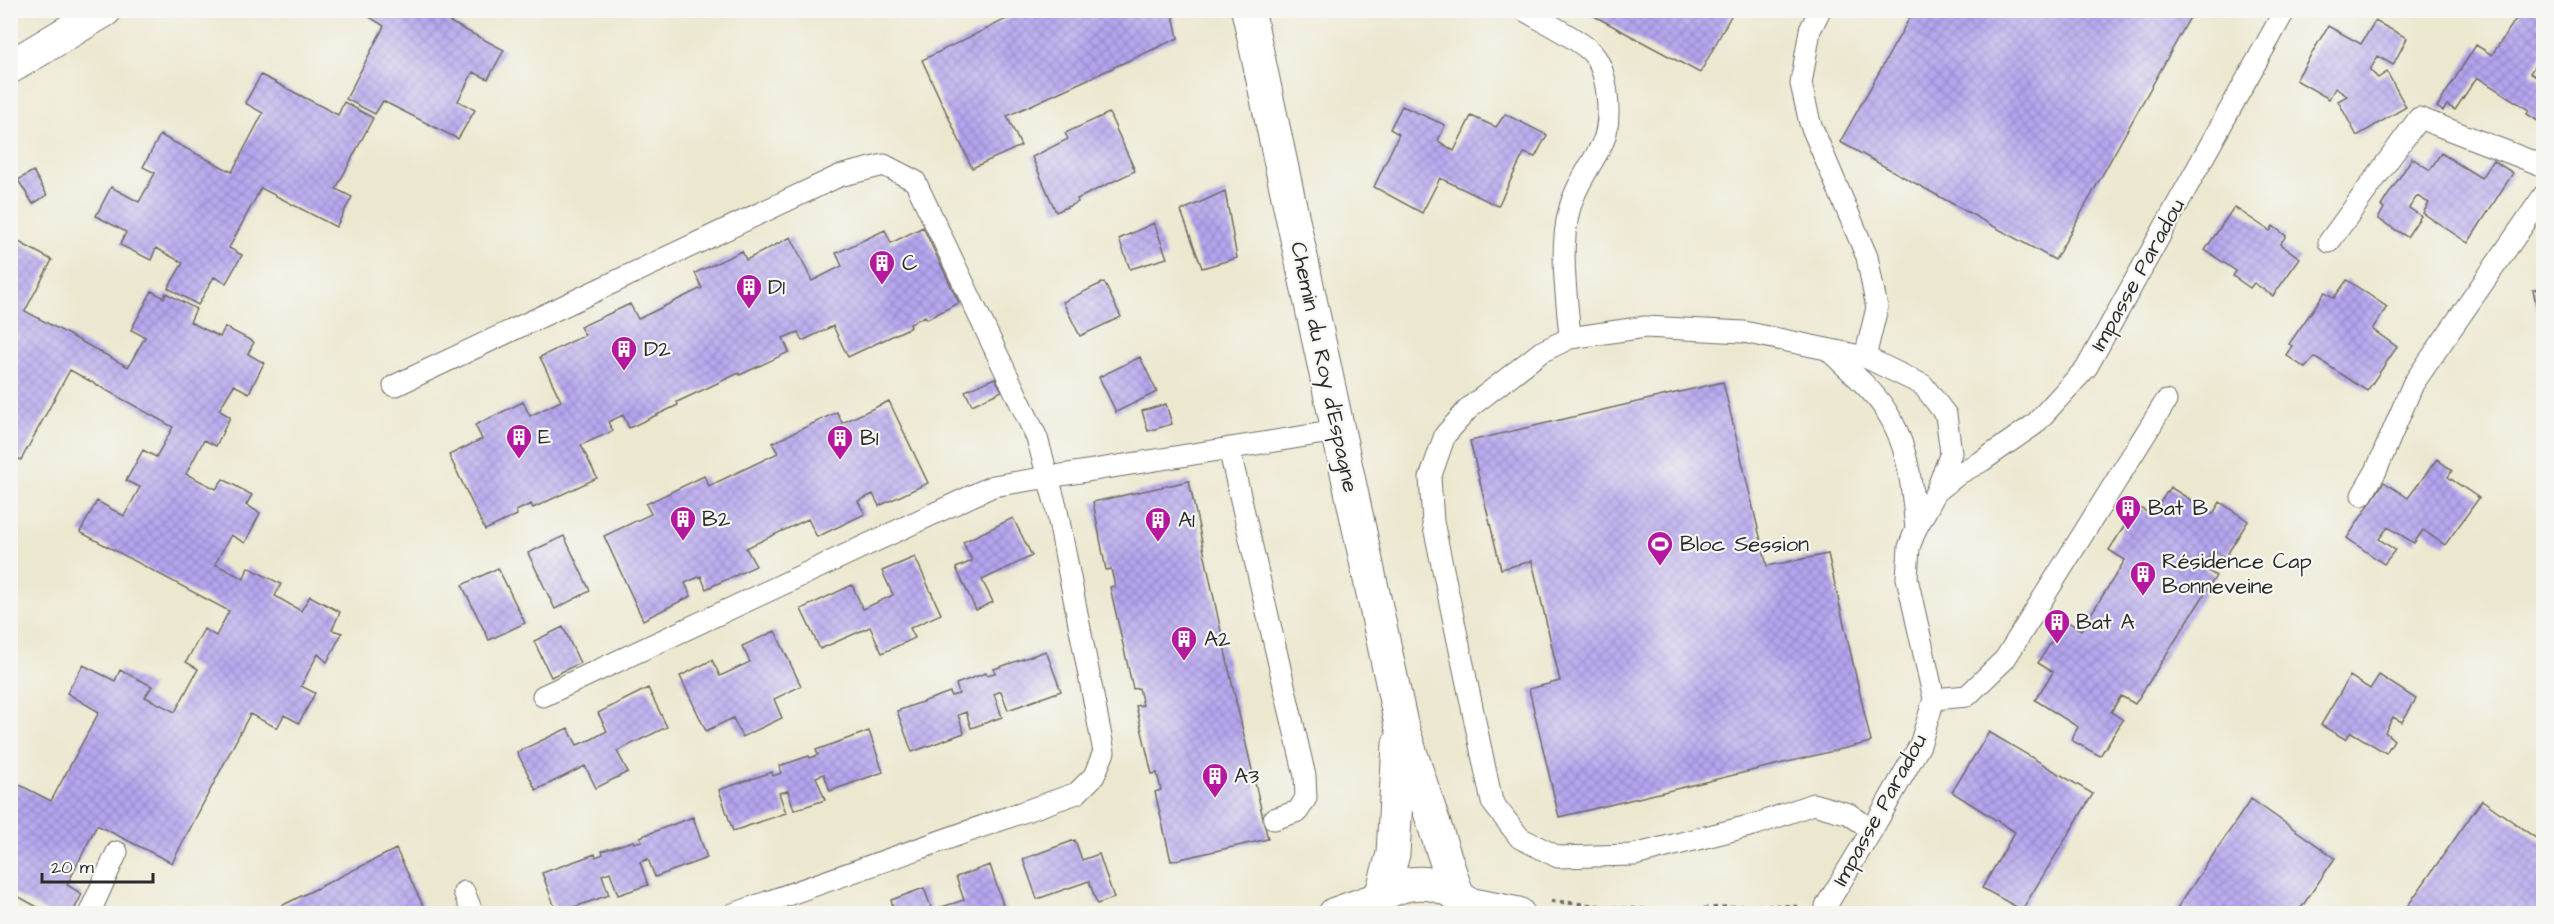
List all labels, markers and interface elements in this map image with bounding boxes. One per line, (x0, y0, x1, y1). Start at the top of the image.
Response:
street label: Impasse Paradou (2083, 193, 2193, 357)
street label: Chemin du Roy d'Espagne (1281, 239, 1366, 495)
building icon: C (867, 248, 897, 286)
place label: C (902, 248, 918, 279)
building icon: D1 (734, 272, 764, 310)
place label: D1 (768, 272, 785, 303)
building icon: D2 (609, 334, 639, 372)
place label: D2 (644, 334, 671, 365)
building icon: E (504, 422, 534, 460)
place label: E (538, 422, 551, 453)
building icon: B1 (825, 423, 855, 461)
place label: B1 (860, 423, 879, 454)
building icon: Bat B (2113, 493, 2143, 531)
place label: Bat B (2148, 493, 2209, 524)
building icon: B2 (668, 504, 698, 542)
place label: B2 (702, 504, 731, 535)
building icon: A1 (1143, 505, 1173, 543)
place label: A1 (1178, 505, 1195, 536)
sports icon: Bloc Session (1645, 529, 1675, 567)
place label: Bloc Session (1680, 529, 1809, 560)
place label: Résidence Cap Bonneveine (2162, 546, 2312, 602)
building icon: Résidence Cap Bonneveine (2128, 559, 2158, 597)
building icon: Bat A (2042, 607, 2072, 645)
place label: Bat A (2076, 607, 2135, 638)
building icon: A2 (1169, 624, 1199, 662)
place label: A2 (1204, 624, 1231, 655)
street label: Impasse Paradou (1825, 728, 1935, 892)
building icon: A3 (1200, 761, 1230, 799)
place label: A3 (1234, 761, 1259, 792)
scale bar (42, 846, 153, 884)
text: 20 m (51, 855, 94, 880)

